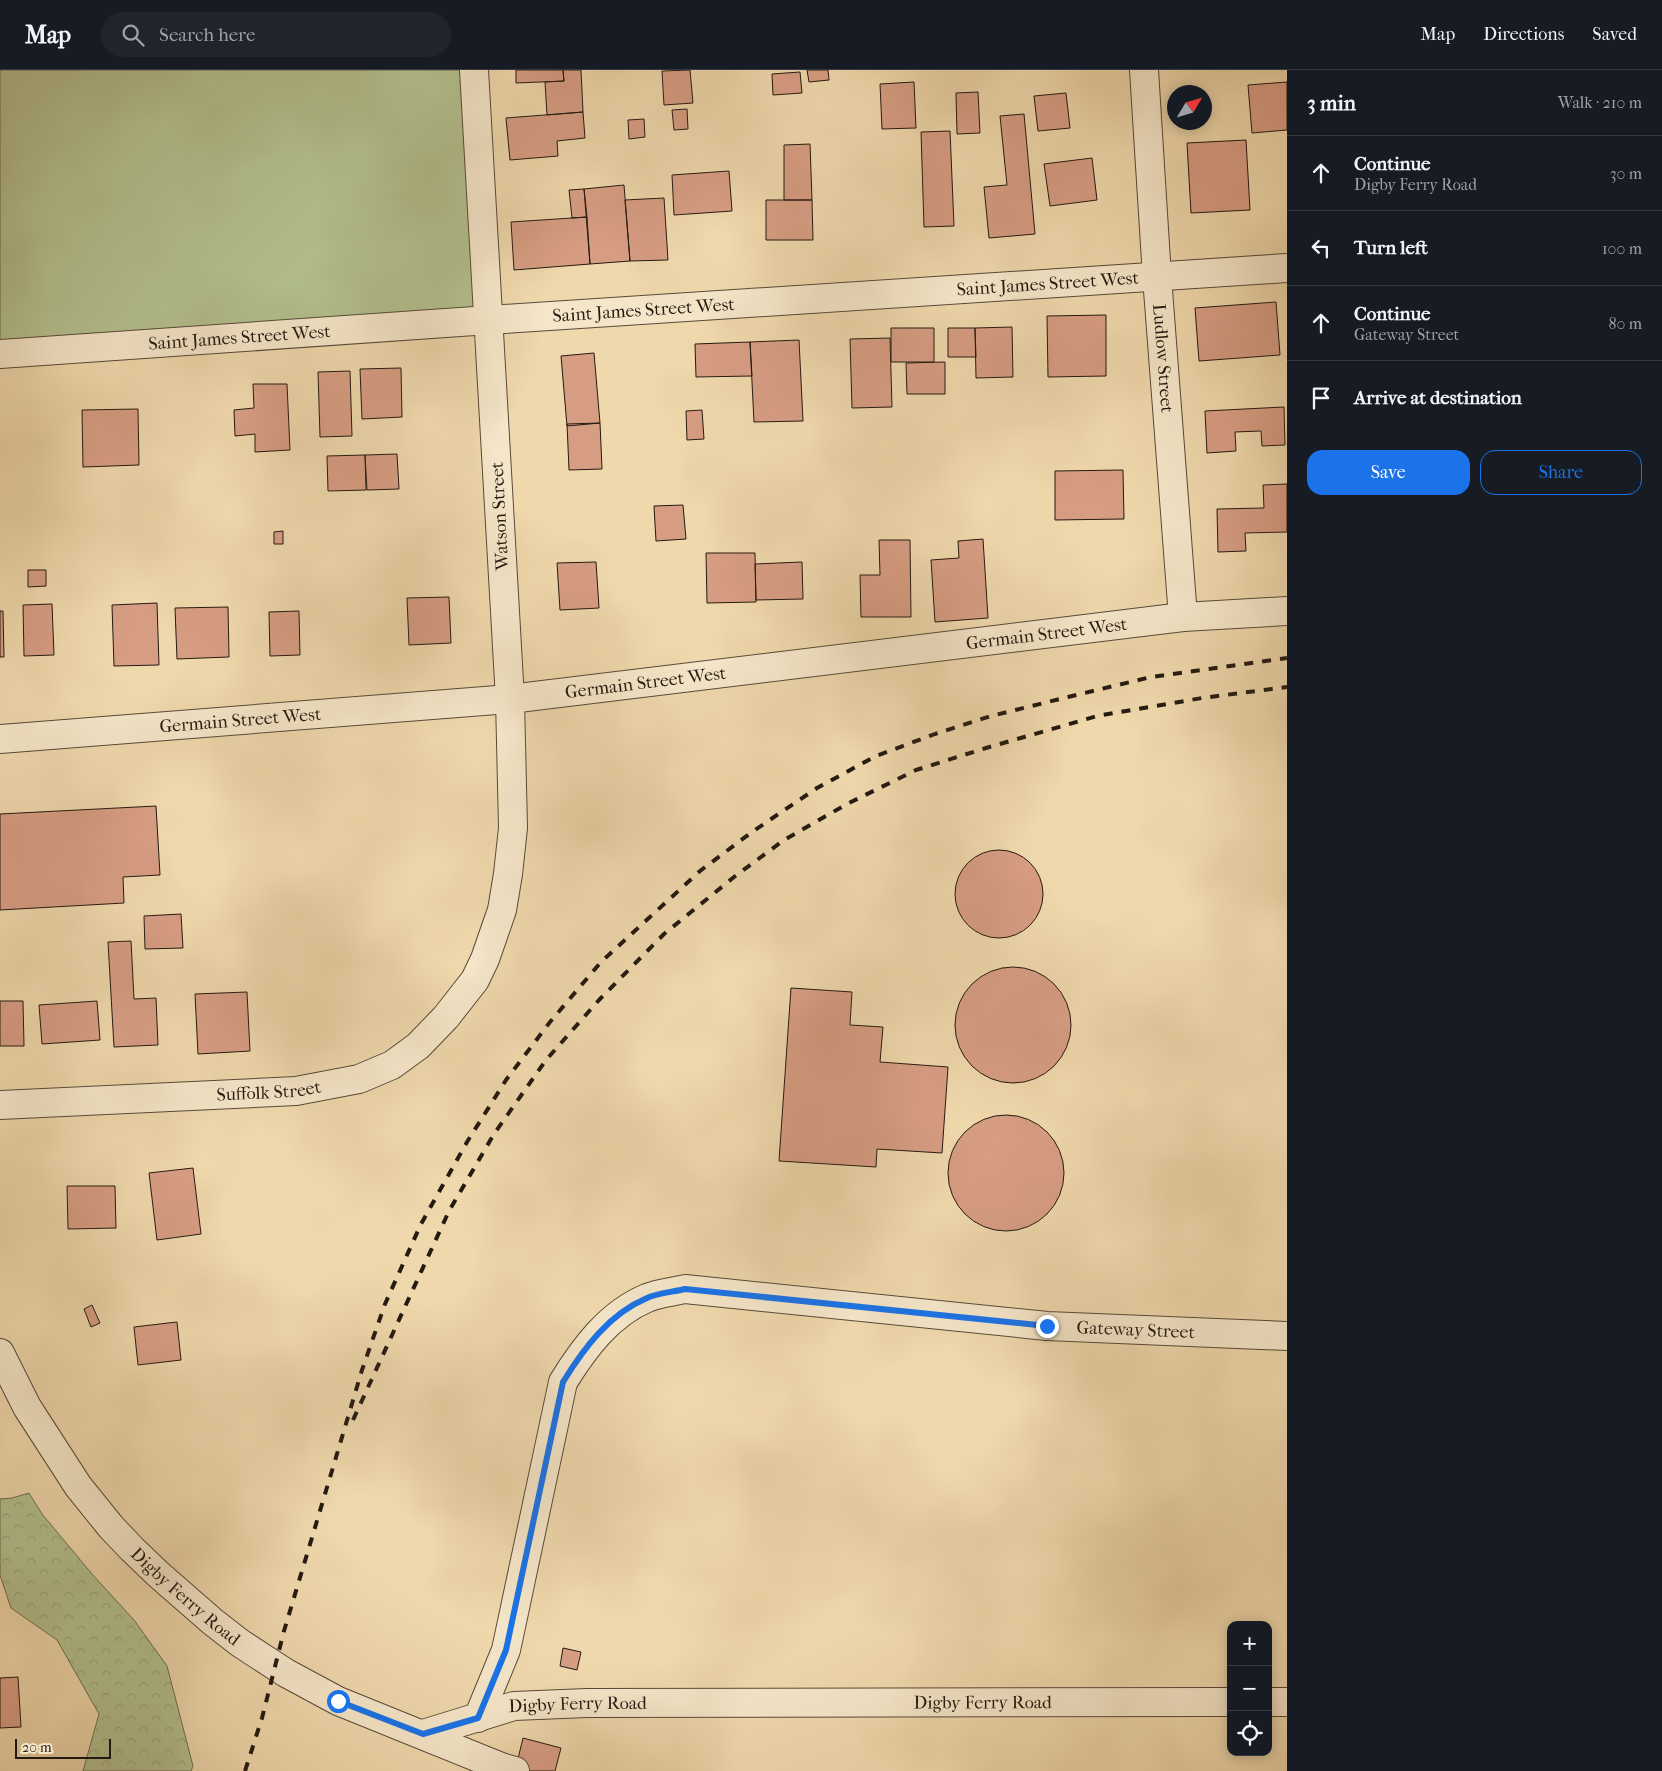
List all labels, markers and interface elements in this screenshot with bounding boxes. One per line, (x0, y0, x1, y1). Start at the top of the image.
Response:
search box (101, 12, 451, 57)
text: Map (25, 21, 71, 49)
icon: search (119, 21, 147, 49)
text: Search here (159, 24, 255, 46)
text: Map (1421, 24, 1455, 45)
text: Directions (1483, 24, 1564, 45)
text: Saved (1592, 24, 1637, 45)
north arrow (1167, 85, 1212, 130)
text: 3 min (1307, 91, 1356, 115)
text: Walk · 210 m (1558, 93, 1642, 112)
text: Continue (1354, 153, 1430, 175)
icon: ahead (1307, 159, 1335, 187)
text: 30 m (1610, 164, 1642, 183)
text: Digby Ferry Road (1354, 175, 1477, 194)
icon: left (1307, 234, 1335, 262)
text: Turn left (1354, 237, 1428, 259)
text: 100 m (1602, 239, 1642, 258)
street label: Saint James Street West (956, 267, 1140, 300)
street label: Saint James Street West (552, 293, 736, 326)
street label: Ludlow Street (1149, 303, 1178, 414)
text: Continue (1354, 303, 1430, 325)
icon: ahead (1307, 309, 1335, 337)
text: 80 m (1608, 314, 1642, 333)
street label: Saint James Street West (148, 321, 332, 354)
text: Gateway Street (1354, 325, 1459, 344)
icon: arrive (1307, 384, 1335, 412)
text: Arrive at destination (1354, 387, 1522, 409)
button: Save (1307, 450, 1470, 495)
button: Share (1480, 450, 1642, 495)
street label: Watson Street (487, 461, 513, 572)
street label: Germain Street West (965, 613, 1129, 654)
street label: Germain Street West (564, 662, 728, 703)
street label: Germain Street West (159, 703, 322, 737)
street label: Suffolk Street (216, 1076, 323, 1105)
route end (1036, 1315, 1059, 1338)
street label: Gateway Street (1076, 1317, 1196, 1343)
street label: Digby Ferry Road (126, 1543, 245, 1650)
map controls (1227, 1621, 1272, 1756)
button: + (1227, 1621, 1272, 1666)
button: − (1227, 1666, 1272, 1711)
route start (327, 1690, 350, 1713)
street label: Digby Ferry Road (508, 1692, 647, 1717)
street label: Digby Ferry Road (914, 1692, 1052, 1713)
button: locate (1227, 1711, 1272, 1756)
scale bar (15, 1736, 111, 1759)
text: 20 m (22, 1739, 52, 1756)

